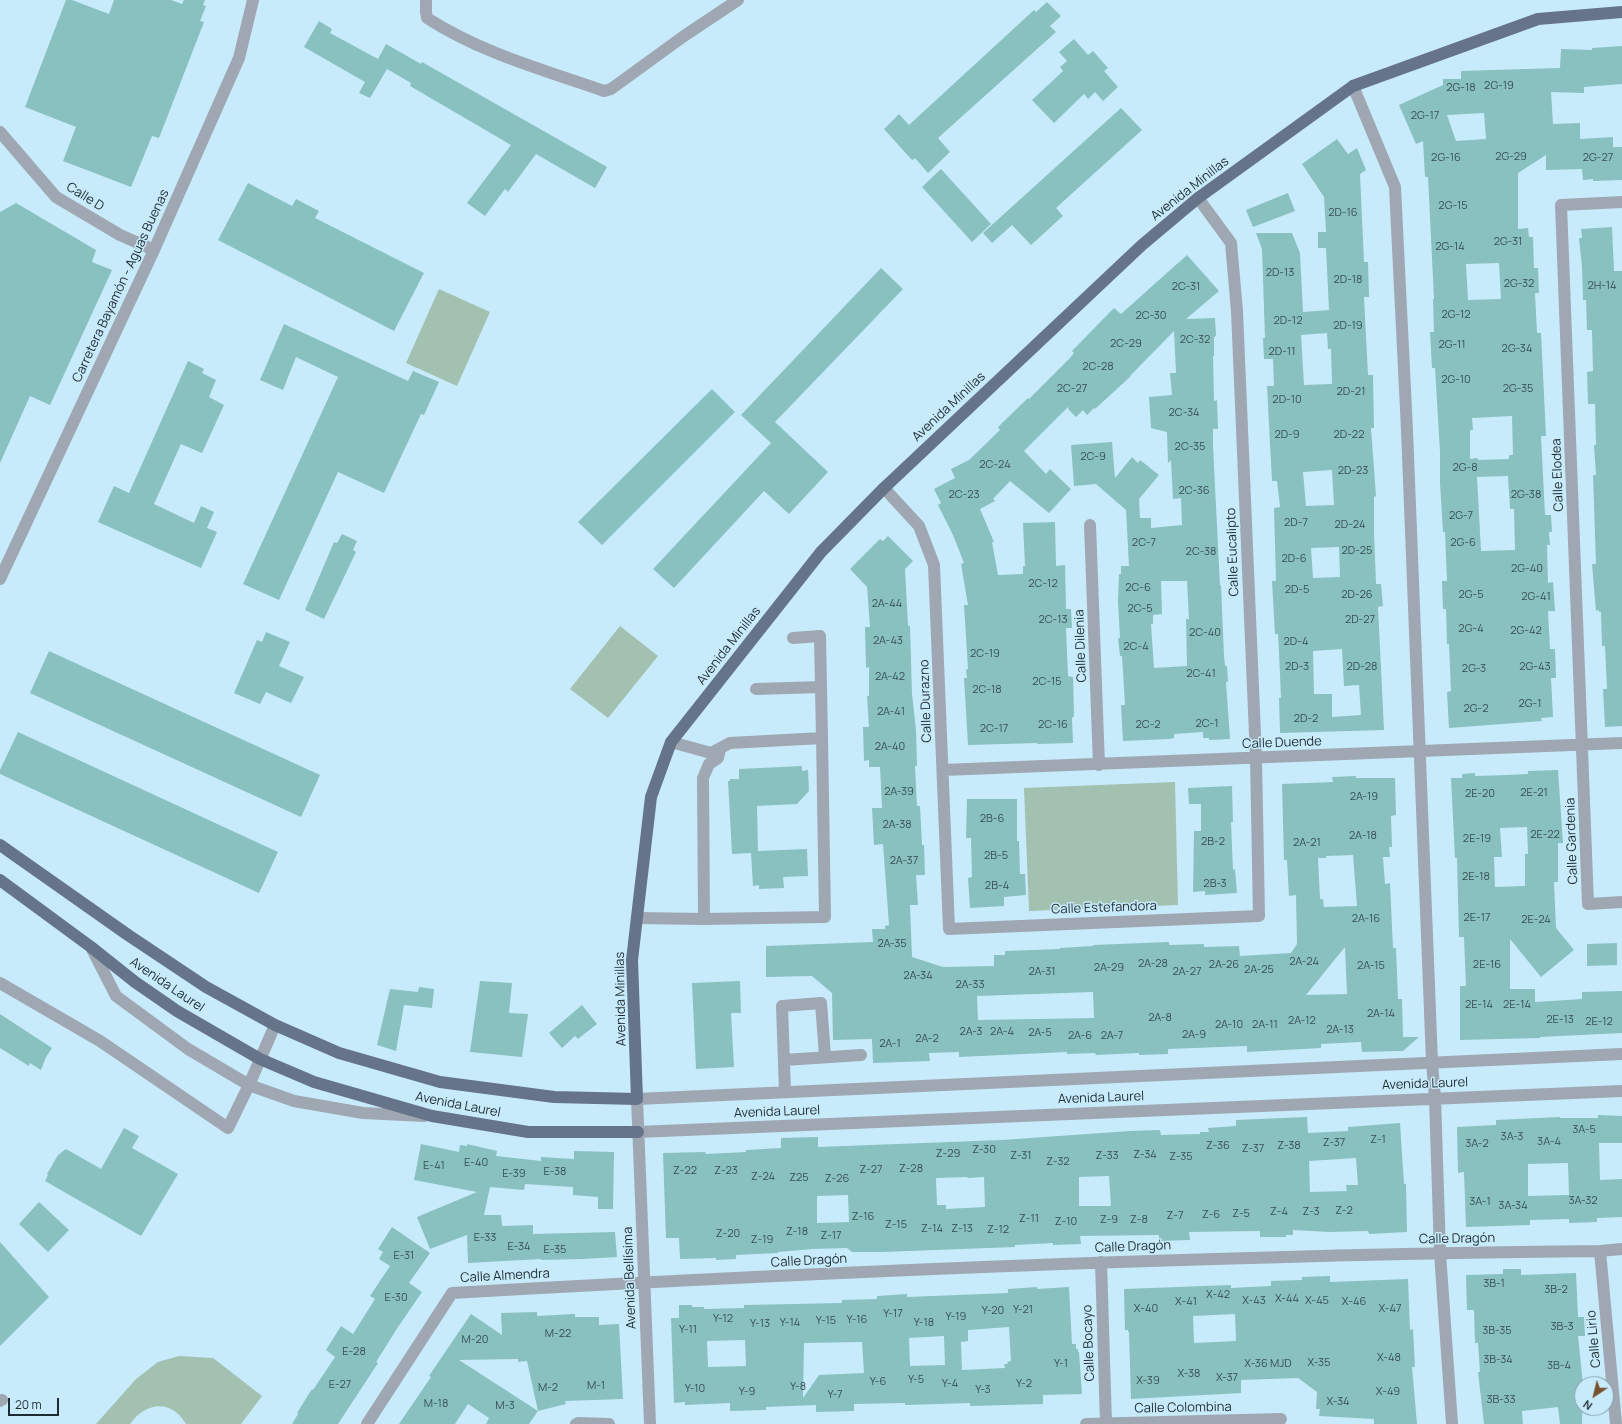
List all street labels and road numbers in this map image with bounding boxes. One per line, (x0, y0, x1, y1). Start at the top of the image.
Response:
street label: Avenida Minillas (1148, 154, 1232, 224)
street label: Calle D (63, 179, 107, 215)
street label: Carretera Bayamón - Aguas Buenas (69, 187, 173, 385)
street label: Avenida Minillas (909, 369, 989, 445)
street label: Calle Elodea (1549, 438, 1567, 512)
street label: Calle Eucalipto (1224, 507, 1242, 597)
street label: Avenida Minillas (694, 604, 764, 688)
street label: Calle Dilenia (1072, 609, 1090, 683)
street label: Calle Durazno (917, 659, 935, 743)
street label: Calle Duende (1242, 734, 1322, 752)
street label: Calle Gardenia (1563, 797, 1581, 885)
street label: Calle Estefandora (1051, 898, 1157, 918)
street label: Avenida Minillas (612, 952, 630, 1046)
street label: Avenida Laurel (127, 954, 207, 1016)
street label: Avenida Laurel (1381, 1075, 1469, 1093)
street label: Avenida Laurel (414, 1089, 502, 1121)
street label: Avenida Laurel (1057, 1089, 1145, 1107)
street label: Avenida Laurel (733, 1103, 821, 1121)
street label: Avenida Bellísima (620, 1226, 640, 1330)
street label: Calle Dragón (1419, 1231, 1495, 1247)
street label: Calle Dragón (1095, 1238, 1171, 1256)
street label: Calle Dragón (771, 1251, 847, 1271)
street label: Calle Almendra (460, 1266, 550, 1286)
street label: Calle Bocayo (1080, 1304, 1098, 1382)
street label: Calle Lirio (1584, 1309, 1604, 1369)
street label: Calle Colombina (1134, 1399, 1232, 1417)

